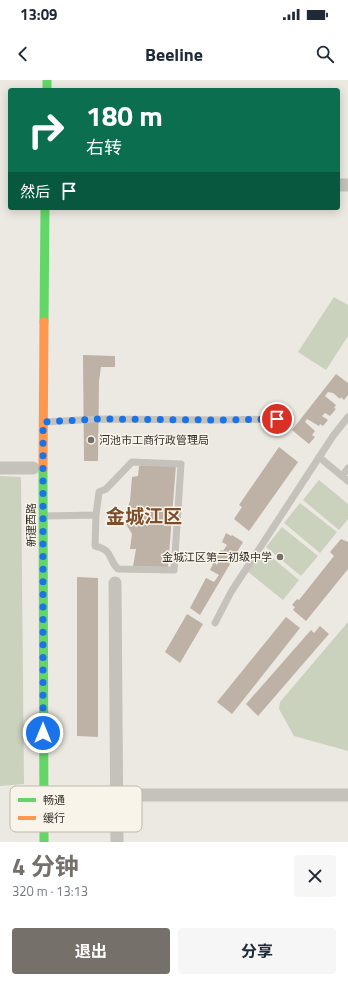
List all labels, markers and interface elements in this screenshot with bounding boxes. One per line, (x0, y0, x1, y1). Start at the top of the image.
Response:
text: 13:09 (20, 3, 57, 26)
text: Beeline (145, 41, 203, 68)
icon: back (12, 43, 34, 65)
icon: search (314, 43, 336, 65)
text: 180 m (86, 94, 163, 137)
icon: right (20, 104, 72, 156)
text: 右转 (86, 134, 122, 161)
text: 然后 (20, 180, 50, 203)
icon: arrive (58, 180, 80, 202)
pin (260, 402, 294, 436)
icon: arrive (266, 408, 288, 430)
place label: 河池市工商行政管理局 (99, 432, 209, 448)
marker: 河池市工商行政管理局 (86, 435, 96, 445)
district label: 金城江区 (106, 501, 182, 530)
street label: 新建西路 (23, 503, 39, 547)
place label: 金城江区第二初级中学 (162, 549, 272, 565)
marker: 金城江区第二初级中学 (275, 552, 285, 562)
position arrow (22, 712, 64, 754)
legend (10, 786, 142, 832)
text: 畅通 (43, 792, 65, 808)
text: 缓行 (43, 810, 65, 826)
text: 4 分钟 (12, 848, 79, 884)
button: close (294, 855, 336, 897)
text: 320 m · 13:13 (12, 881, 88, 901)
button: 退出 (12, 928, 170, 974)
button: 分享 (178, 928, 336, 974)

